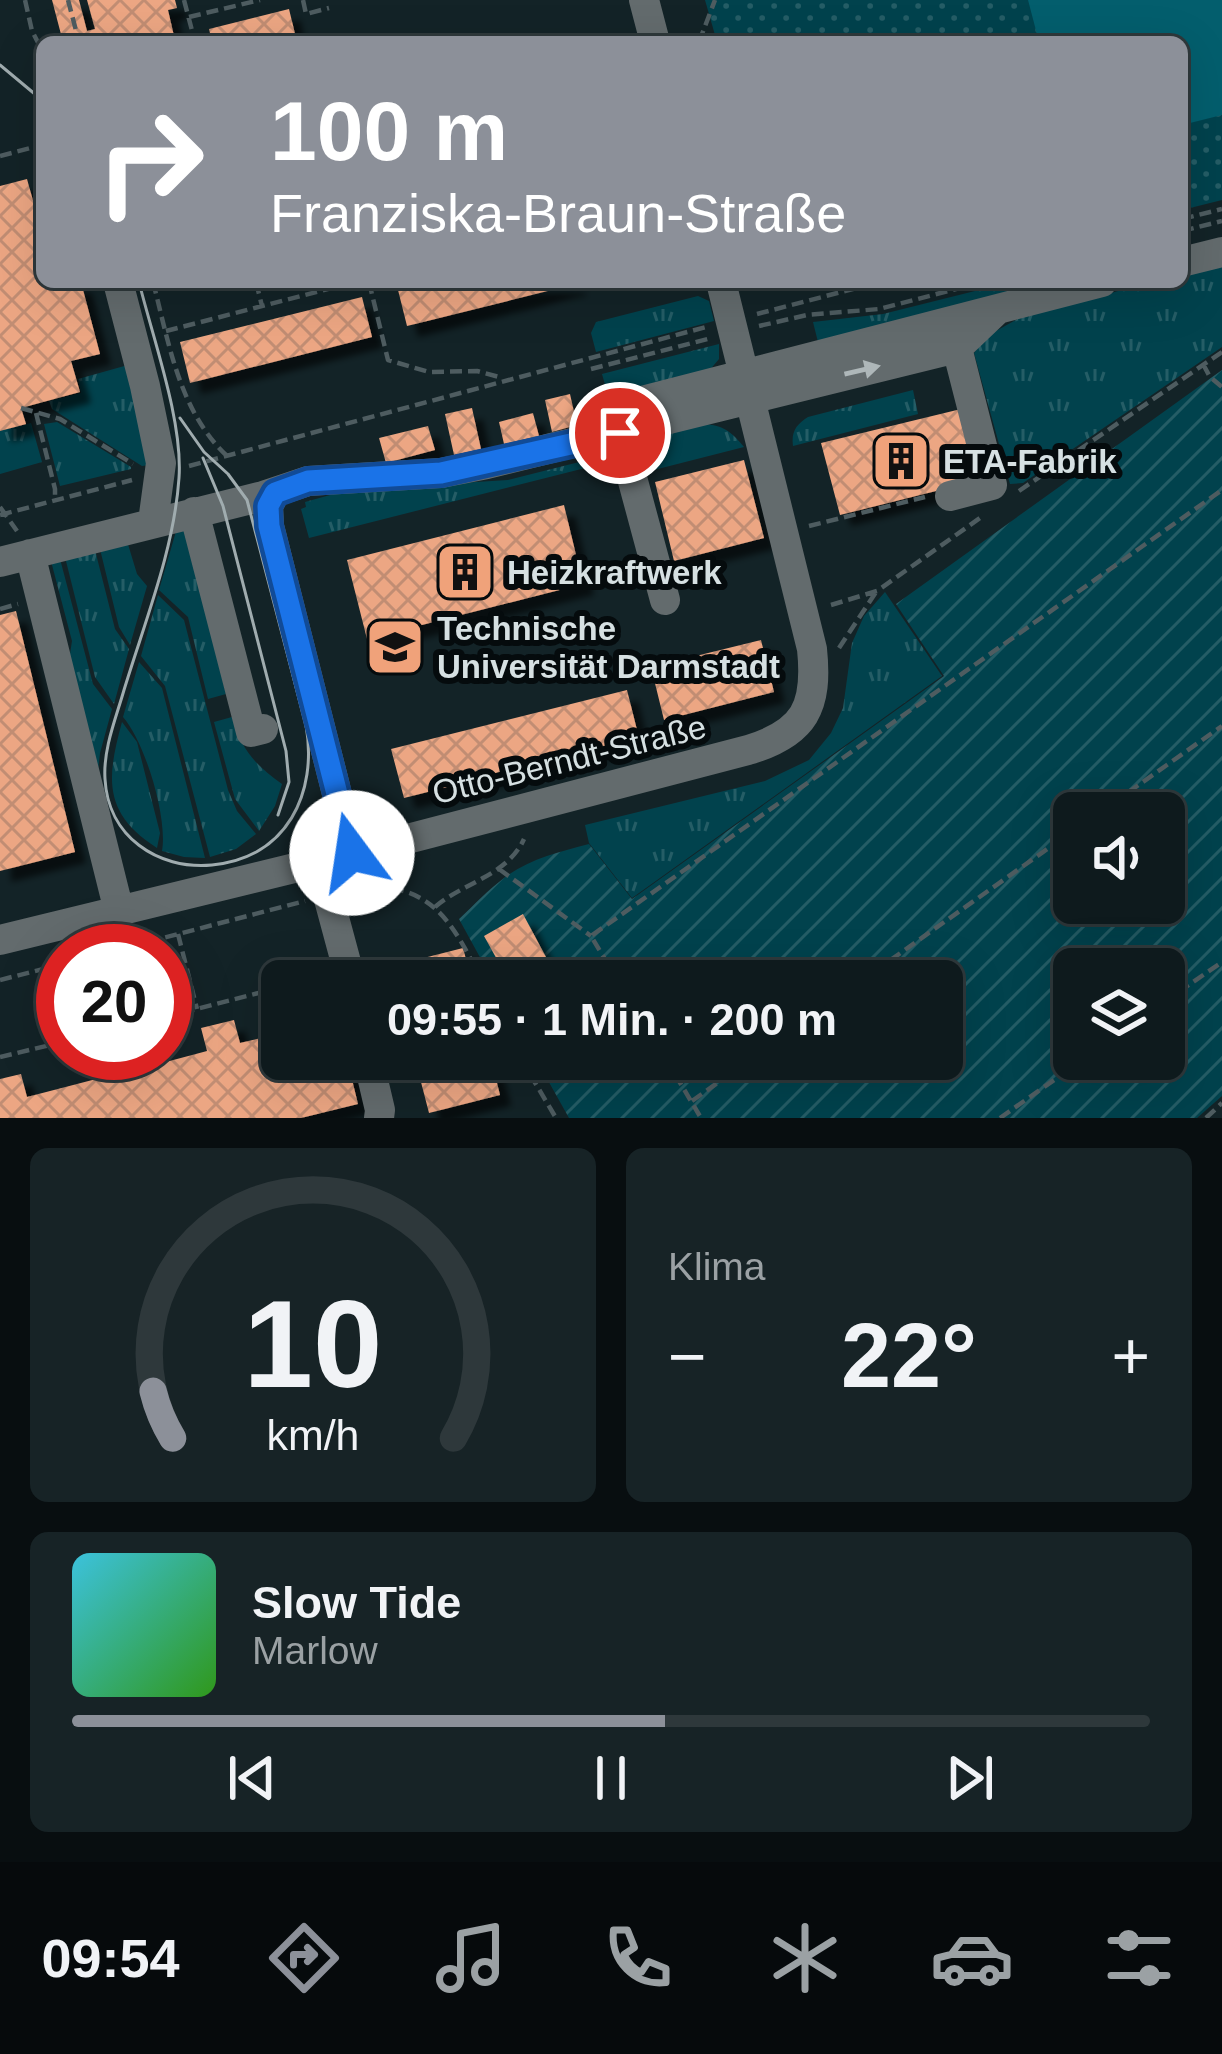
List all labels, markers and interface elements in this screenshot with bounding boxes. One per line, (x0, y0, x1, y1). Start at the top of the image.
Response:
icon: right (72, 84, 228, 240)
text: 100 m (270, 84, 508, 178)
text: Franziska-Braun-Straße (270, 183, 846, 243)
one-way arrow (843, 360, 881, 379)
pin (569, 382, 671, 484)
icon: arrive (587, 400, 653, 466)
building icon: ETA-Fabrik (870, 430, 932, 492)
place label: ETA-Fabrik (943, 443, 1117, 480)
building icon: Heizkraftwerk (434, 541, 496, 603)
place label: Heizkraftwerk (507, 554, 722, 591)
place label: Technische Universität Darmstadt (437, 610, 780, 685)
school or university icon: Technische Universität Darmstadt (364, 616, 426, 678)
street label: Otto-Berndt-Straße (429, 708, 710, 811)
position arrow (289, 790, 415, 916)
map controls (1053, 792, 1185, 1080)
button: sound (1053, 792, 1185, 924)
speed limit sign: 20 (36, 924, 192, 1080)
button: layers (1053, 948, 1185, 1080)
text: 09:55 · 1 Min. · 200 m (387, 994, 837, 1045)
text: Klima (668, 1245, 766, 1288)
text: 10 (244, 1274, 382, 1413)
text: 22° (841, 1306, 977, 1406)
text: − (668, 1319, 707, 1393)
text: + (1111, 1319, 1150, 1393)
text: km/h (267, 1411, 359, 1459)
text: Slow Tide (252, 1577, 461, 1628)
text: Marlow (252, 1629, 378, 1672)
icon: previous (219, 1745, 285, 1811)
icon: pause (578, 1745, 644, 1811)
icon: next (937, 1745, 1003, 1811)
icon: directions (262, 1916, 346, 2000)
icon: music (429, 1916, 513, 2000)
icon: phone (596, 1916, 680, 2000)
icon: climate (763, 1916, 847, 2000)
icon: car (930, 1916, 1014, 2000)
icon: filters (1097, 1916, 1181, 2000)
text: 09:54 (41, 1928, 180, 1988)

